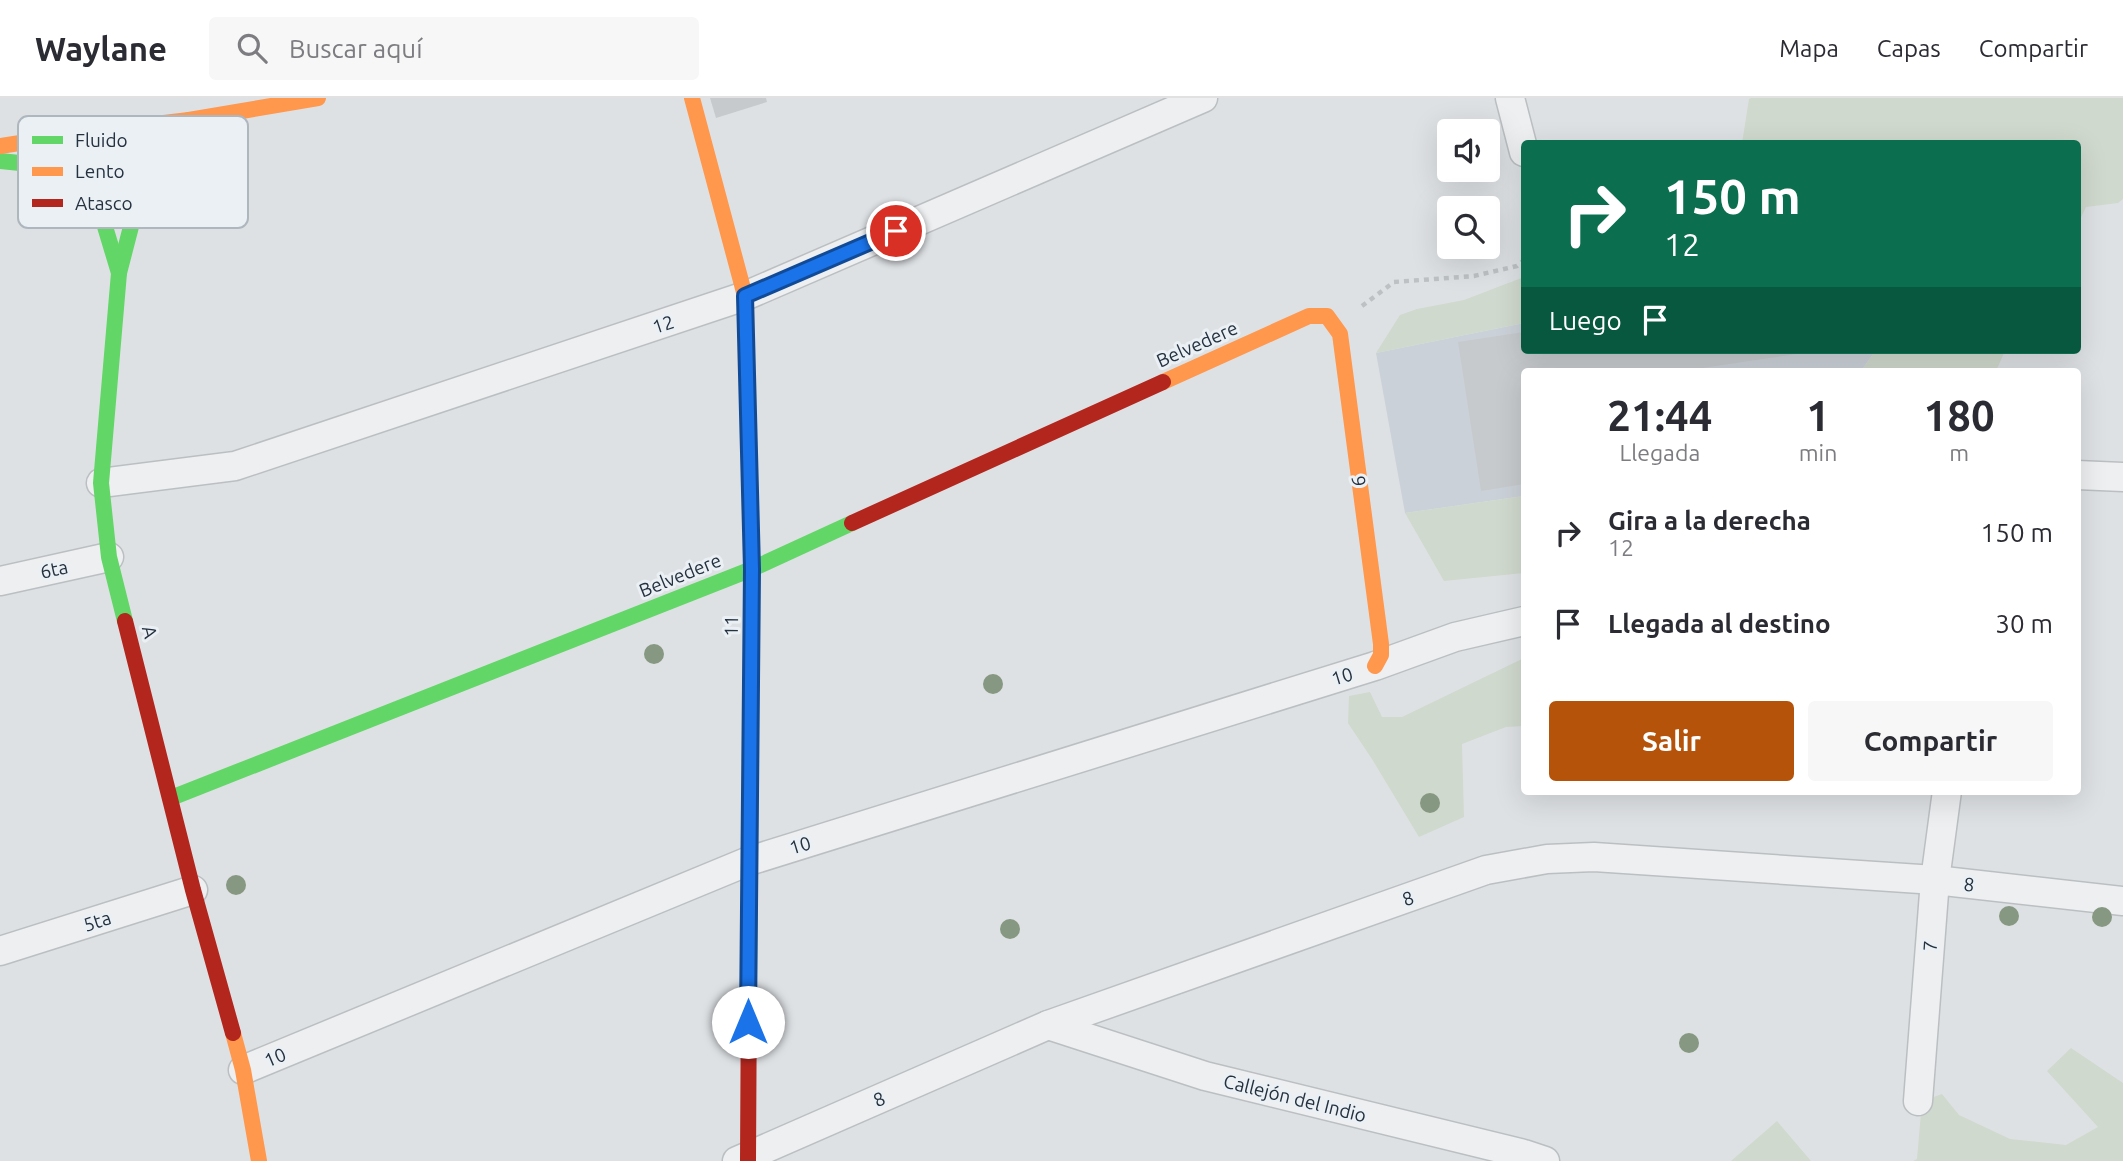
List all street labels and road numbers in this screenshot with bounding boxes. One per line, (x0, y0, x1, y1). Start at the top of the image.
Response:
street label: 12 (649, 310, 677, 338)
street label: Belvedere (1153, 316, 1241, 372)
street label: 9 (1347, 474, 1371, 488)
street label: Belvedere (636, 549, 724, 601)
street label: 6ta (38, 555, 70, 583)
street label: 11 (720, 615, 742, 637)
street label: A (138, 623, 162, 641)
street label: 10 (1329, 662, 1355, 690)
street label: 10 (787, 831, 813, 859)
street label: 8 (1963, 873, 1975, 895)
street label: 8 (1399, 886, 1417, 910)
street label: 5ta (80, 906, 114, 936)
street label: 7 (1919, 940, 1941, 952)
street label: 10 (261, 1043, 289, 1071)
street label: Callejón del Indio (1221, 1070, 1369, 1126)
street label: 8 (870, 1087, 888, 1111)

